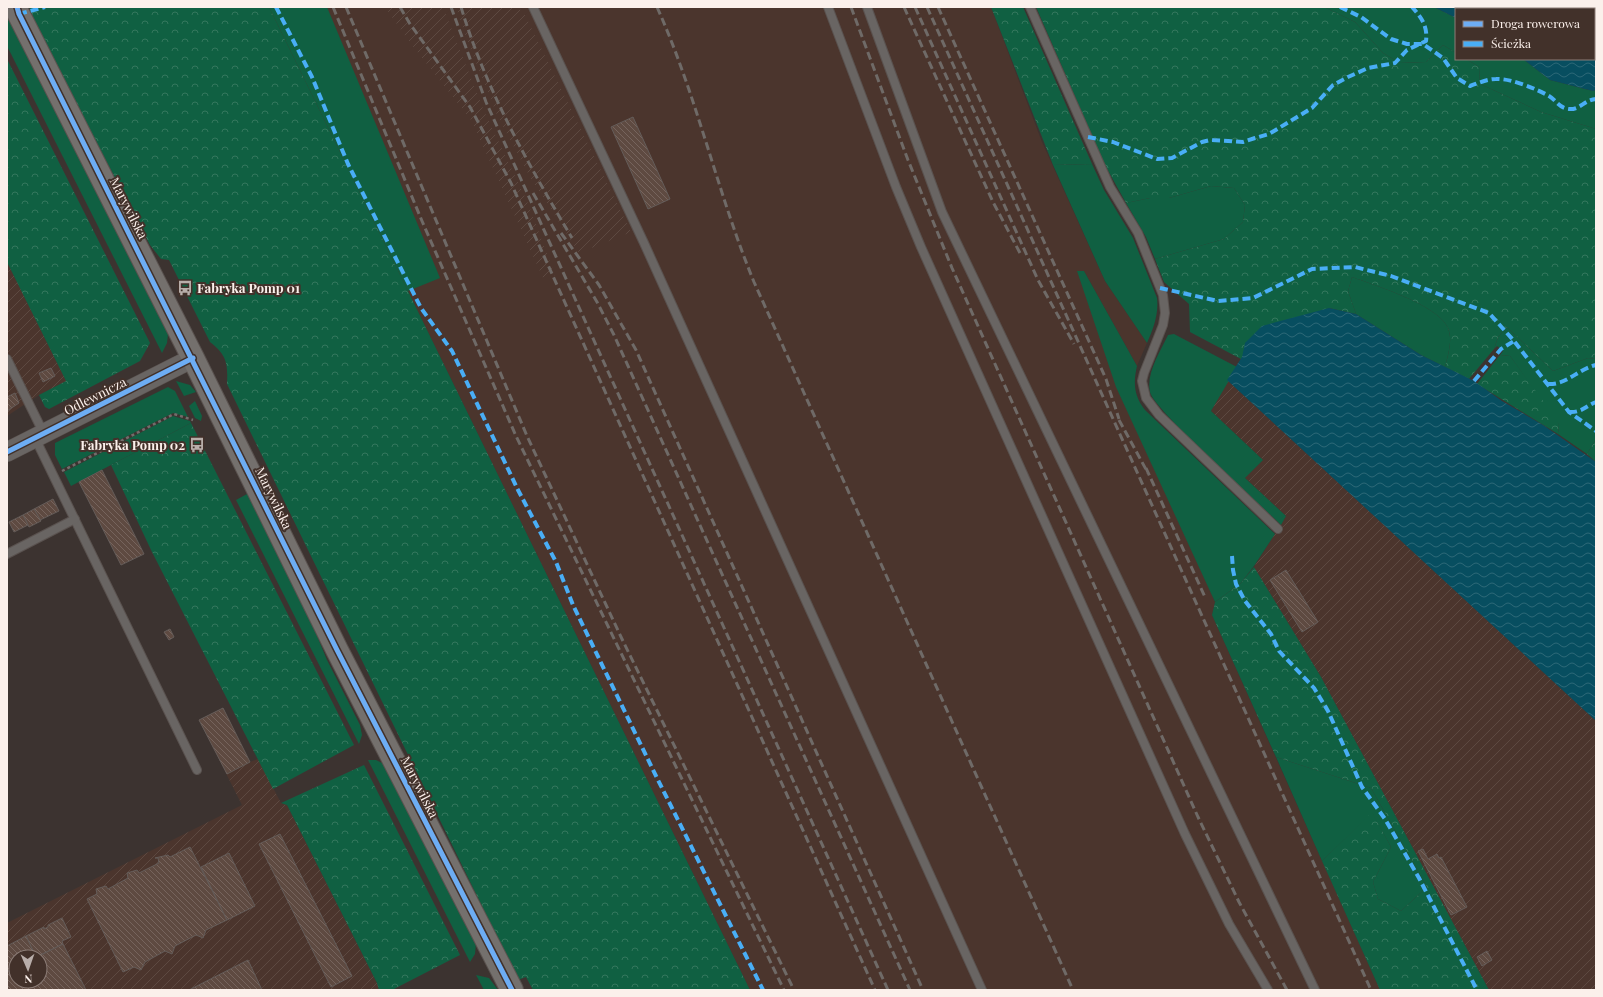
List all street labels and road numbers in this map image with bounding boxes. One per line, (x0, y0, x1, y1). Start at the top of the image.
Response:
street label: Marywilska (107, 174, 152, 242)
street label: Odlewnicza (61, 372, 129, 419)
street label: Marywilska (252, 464, 297, 532)
street label: Marywilska (398, 753, 443, 821)

